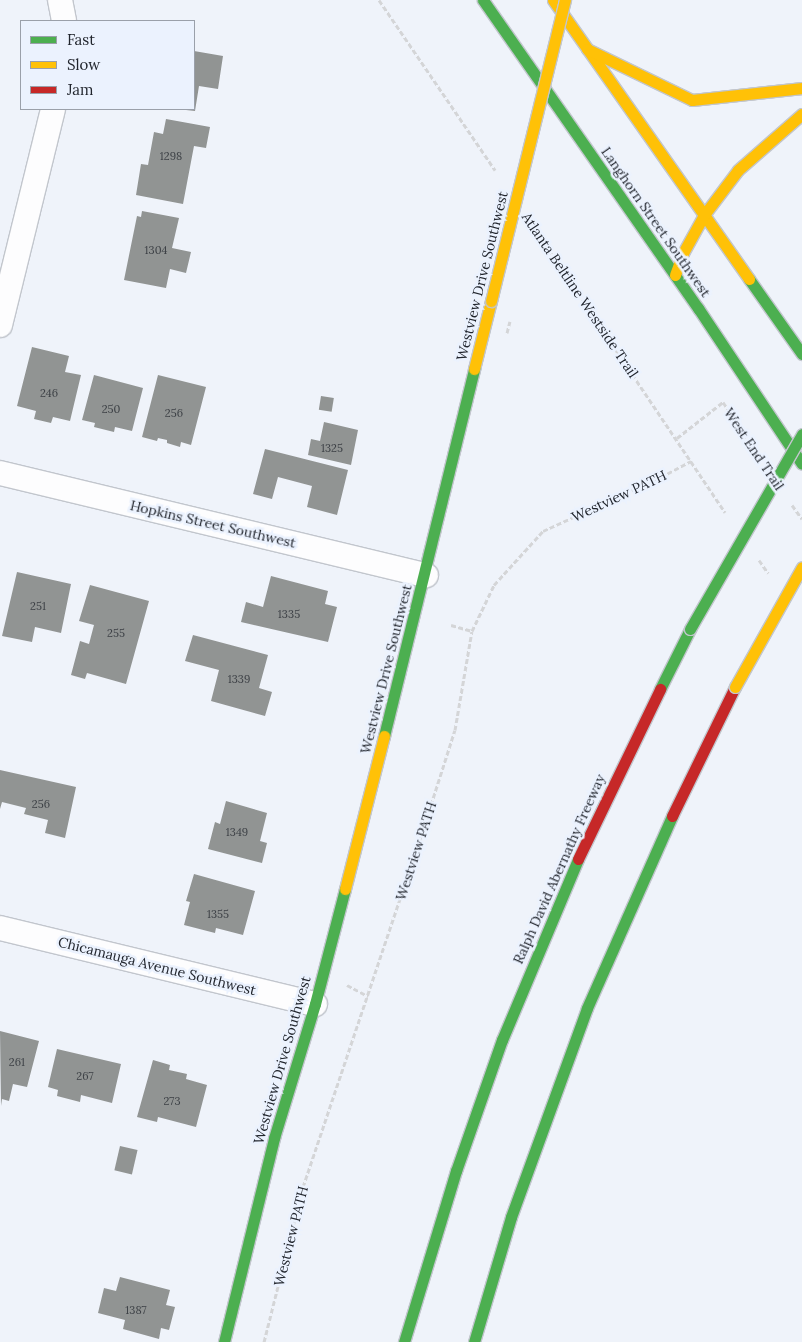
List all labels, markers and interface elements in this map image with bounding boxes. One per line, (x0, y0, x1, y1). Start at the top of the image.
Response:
legend (20, 20, 195, 110)
text: Fast (67, 30, 95, 49)
text: Slow (67, 55, 100, 74)
text: Jam (67, 80, 94, 99)
street label: Langhorn Street Southwest (598, 144, 714, 300)
house number: 1298 (160, 149, 182, 163)
street label: Westview Drive Southwest (453, 190, 511, 362)
street label: Atlanta Beltline Westside Trail (518, 209, 642, 381)
house number: 1304 (145, 243, 167, 257)
house number: 246 (40, 386, 58, 400)
house number: 250 (102, 402, 120, 416)
street label: West End Trail (720, 405, 788, 493)
house number: 256 (165, 406, 183, 420)
house number: 1325 (321, 441, 343, 455)
street label: Westview PATH (569, 467, 669, 525)
street label: Hopkins Street Southwest (129, 497, 297, 551)
street label: Westview Drive Southwest (357, 583, 415, 755)
house number: 251 (30, 599, 46, 613)
house number: 1335 (278, 607, 300, 621)
house number: 255 (107, 626, 125, 640)
house number: 1339 (228, 672, 250, 686)
street label: Ralph David Abernathy Freeway (509, 772, 609, 966)
house number: 256 (32, 797, 50, 811)
street label: Westview PATH (392, 799, 440, 903)
house number: 1349 (226, 825, 248, 839)
house number: 1355 (207, 907, 229, 921)
street label: Chicamauga Avenue Southwest (56, 933, 258, 999)
street label: Westview Drive Southwest (250, 974, 314, 1146)
house number: 261 (9, 1055, 25, 1069)
house number: 267 (76, 1069, 94, 1083)
house number: 273 (163, 1094, 181, 1108)
street label: Westview PATH (270, 1184, 312, 1288)
house number: 1387 (125, 1303, 147, 1317)

